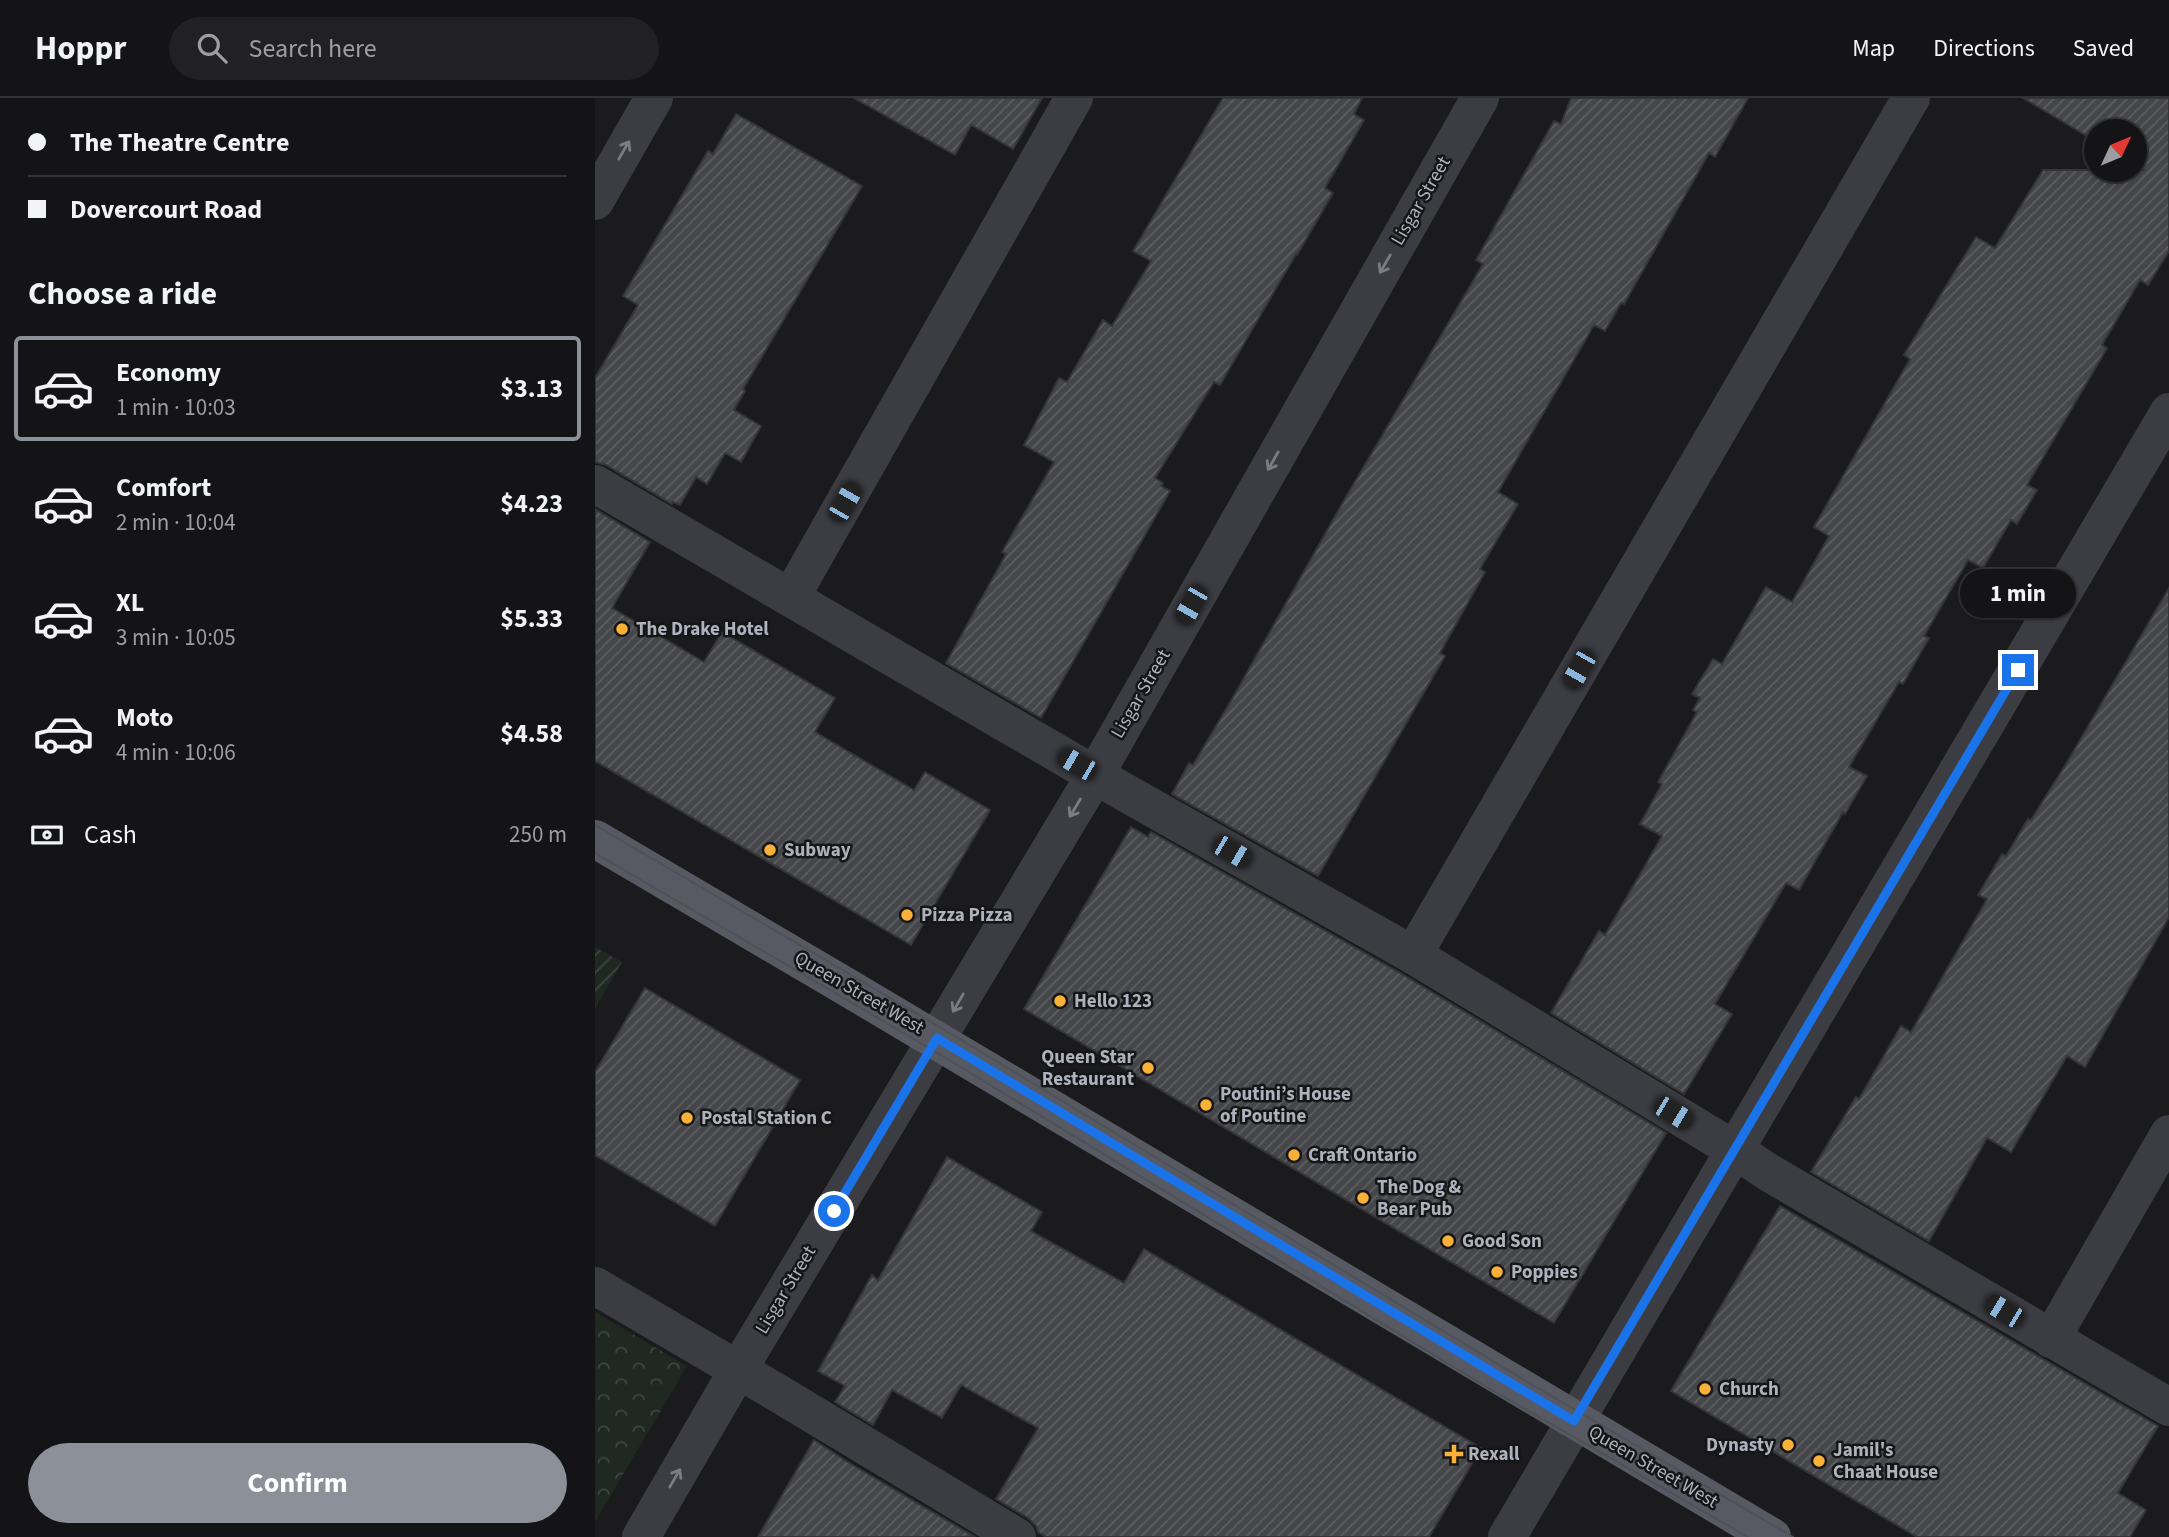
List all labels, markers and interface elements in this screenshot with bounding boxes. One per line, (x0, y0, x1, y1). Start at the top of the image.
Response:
search box (169, 17, 659, 80)
text: Hoppr (35, 25, 127, 72)
icon: search (193, 29, 231, 67)
text: Search here (249, 30, 377, 67)
text: Map (1852, 31, 1895, 66)
text: Directions (1933, 31, 2035, 66)
text: Saved (2073, 31, 2134, 66)
north arrow (2084, 119, 2147, 182)
map controls (2084, 119, 2147, 182)
text: The Theatre Centre (70, 124, 289, 161)
one-way arrow (617, 140, 631, 160)
street label: Lisgar Street (1385, 151, 1458, 250)
text: Dovercourt Road (70, 191, 262, 228)
one-way arrow (1378, 253, 1392, 273)
text: Choose a ride (28, 271, 217, 317)
text: Economy (116, 354, 221, 391)
icon: car (32, 357, 95, 420)
text: $3.13 (500, 370, 563, 407)
text: 1 min · 10:03 (116, 391, 236, 424)
one-way arrow (1266, 451, 1280, 471)
text: Comfort (116, 469, 211, 506)
icon: car (32, 472, 95, 535)
car (826, 479, 865, 525)
text: $4.23 (500, 485, 563, 522)
text: 2 min · 10:04 (116, 506, 236, 539)
callout: 1 min (1960, 568, 2076, 618)
text: 1 min (1990, 577, 2046, 610)
car (1172, 582, 1211, 628)
text: XL (116, 584, 144, 621)
icon: car (32, 587, 95, 650)
text: $5.33 (500, 600, 563, 637)
place label: The Drake Hotel (636, 616, 769, 643)
text: 3 min · 10:05 (116, 621, 236, 654)
marker: The Drake Hotel (614, 621, 630, 637)
street label: Lisgar Street (1105, 644, 1178, 743)
car (1560, 646, 1599, 692)
route end (2002, 654, 2034, 686)
text: Moto (116, 699, 173, 736)
icon: car (32, 702, 95, 765)
text: $4.58 (500, 715, 563, 752)
text: 4 min · 10:06 (116, 736, 236, 769)
car (1054, 744, 1101, 784)
one-way arrow (1068, 797, 1082, 817)
icon: cash (28, 816, 66, 854)
text: Cash (84, 816, 137, 853)
text: 250 m (509, 818, 567, 851)
car (1209, 832, 1256, 872)
place label: Subway (784, 837, 851, 864)
marker: Subway (762, 842, 778, 858)
place label: Pizza Pizza (921, 902, 1012, 929)
marker: Pizza Pizza (899, 907, 915, 923)
street label: Queen Street West (789, 945, 929, 1041)
place label: Hello 123 (1074, 988, 1152, 1015)
one-way arrow (951, 992, 964, 1013)
marker: Hello 123 (1052, 993, 1068, 1009)
place label: Queen Star Restaurant (1041, 1044, 1134, 1093)
marker: Queen Star Restaurant (1140, 1060, 1156, 1076)
place label: Poutini’s House of Poutine (1220, 1081, 1351, 1130)
car (1650, 1093, 1697, 1133)
marker: Poutini’s House of Poutine (1198, 1097, 1214, 1113)
place label: Postal Station C (701, 1105, 832, 1132)
marker: Postal Station C (679, 1110, 695, 1126)
place label: Craft Ontario (1308, 1142, 1417, 1169)
marker: Craft Ontario (1286, 1147, 1302, 1163)
place label: The Dog & Bear Pub (1377, 1174, 1462, 1223)
marker: The Dog & Bear Pub (1355, 1190, 1371, 1206)
route start (818, 1195, 850, 1227)
place label: Good Son (1462, 1228, 1542, 1255)
marker: Good Son (1440, 1233, 1456, 1249)
street label: Lisgar Street (749, 1240, 823, 1339)
place label: Poppies (1511, 1259, 1578, 1286)
marker: Poppies (1489, 1264, 1505, 1280)
car (1981, 1291, 2028, 1331)
place label: Church (1719, 1376, 1779, 1403)
marker: Church (1697, 1381, 1713, 1397)
street label: Queen Street West (1583, 1419, 1723, 1515)
place label: Dynasty (1706, 1432, 1774, 1459)
marker: Dynasty (1780, 1437, 1796, 1453)
place label: Jamil's Chaat House (1833, 1437, 1938, 1486)
place label: Rexall (1468, 1441, 1520, 1468)
button: Confirm (28, 1443, 567, 1523)
marker: Rexall (1446, 1446, 1462, 1462)
marker: Jamil's Chaat House (1811, 1453, 1827, 1469)
one-way arrow (669, 1468, 682, 1489)

